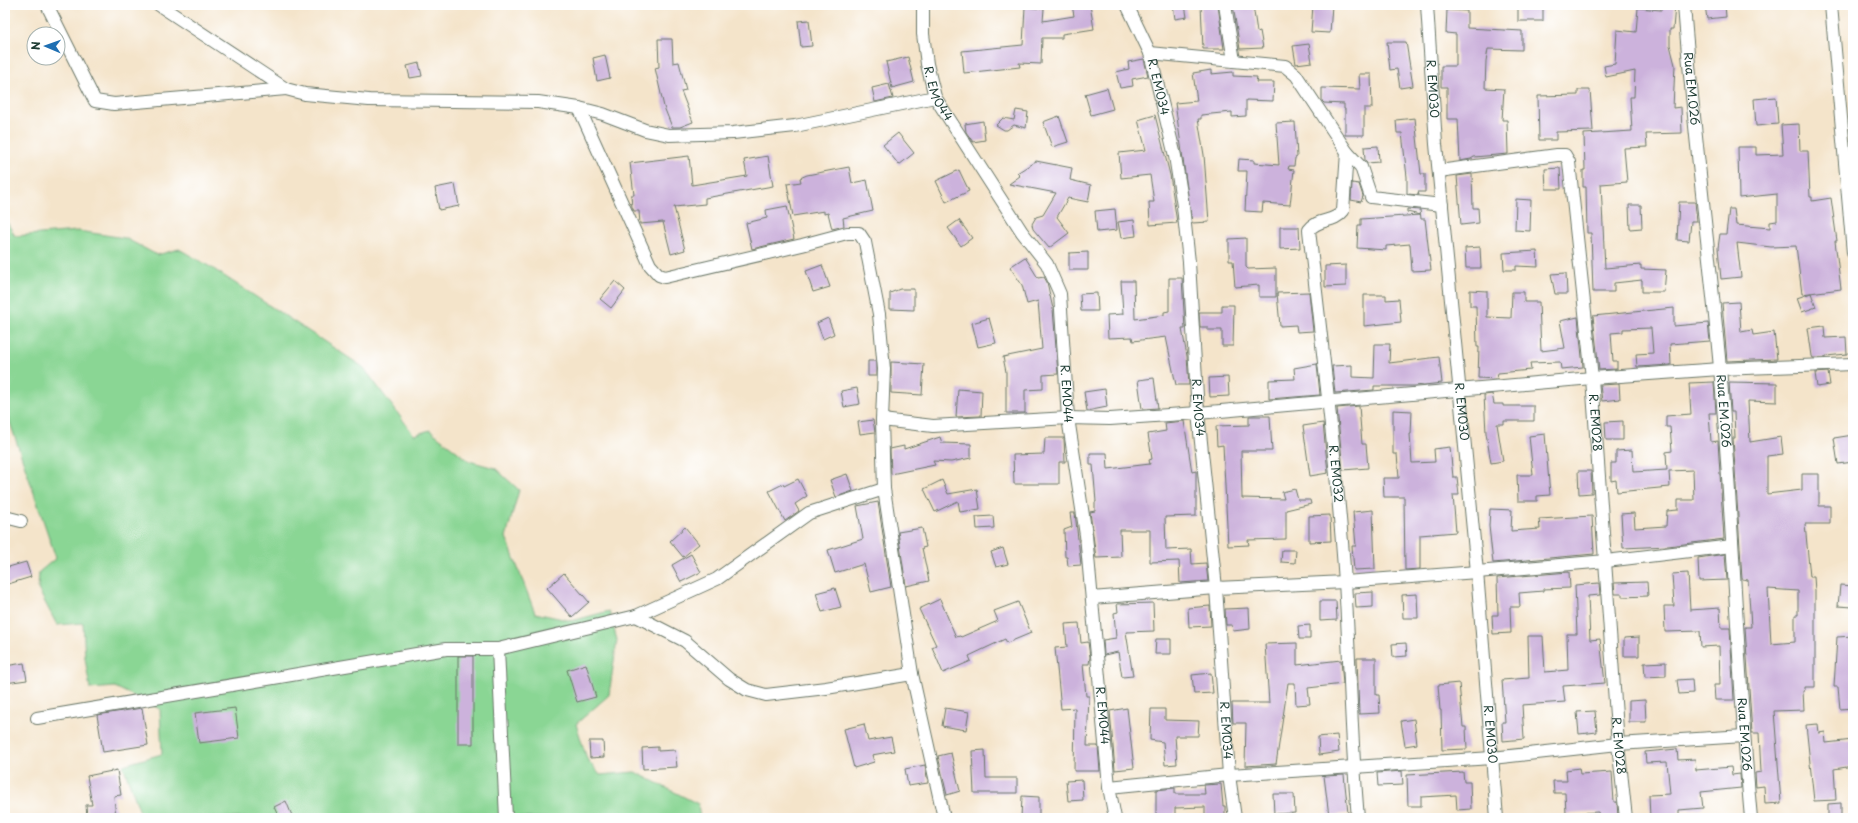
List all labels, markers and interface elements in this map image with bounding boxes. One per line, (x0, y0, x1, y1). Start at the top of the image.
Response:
north arrow (26, 26, 66, 66)
text: N (27, 41, 44, 50)
street label: Rua EM.026 (1680, 51, 1705, 126)
street label: R. EM034 (1144, 56, 1175, 117)
street label: R. EM030 (1423, 59, 1444, 119)
street label: R. EM044 (920, 64, 958, 124)
street label: R. EM044 (1057, 364, 1079, 424)
street label: Rua EM.026 (1713, 374, 1736, 448)
street label: R. EM034 (1188, 378, 1210, 437)
street label: R. EM030 (1451, 381, 1474, 442)
street label: R. EM028 (1585, 393, 1607, 452)
street label: R. EM032 (1325, 444, 1349, 503)
street label: R. EM044 (1092, 685, 1115, 745)
street label: Rua EM.026 (1734, 697, 1757, 772)
street label: R. EM034 (1216, 701, 1238, 760)
street label: R. EM030 (1480, 704, 1503, 764)
street label: R. EM028 (1608, 716, 1631, 775)

